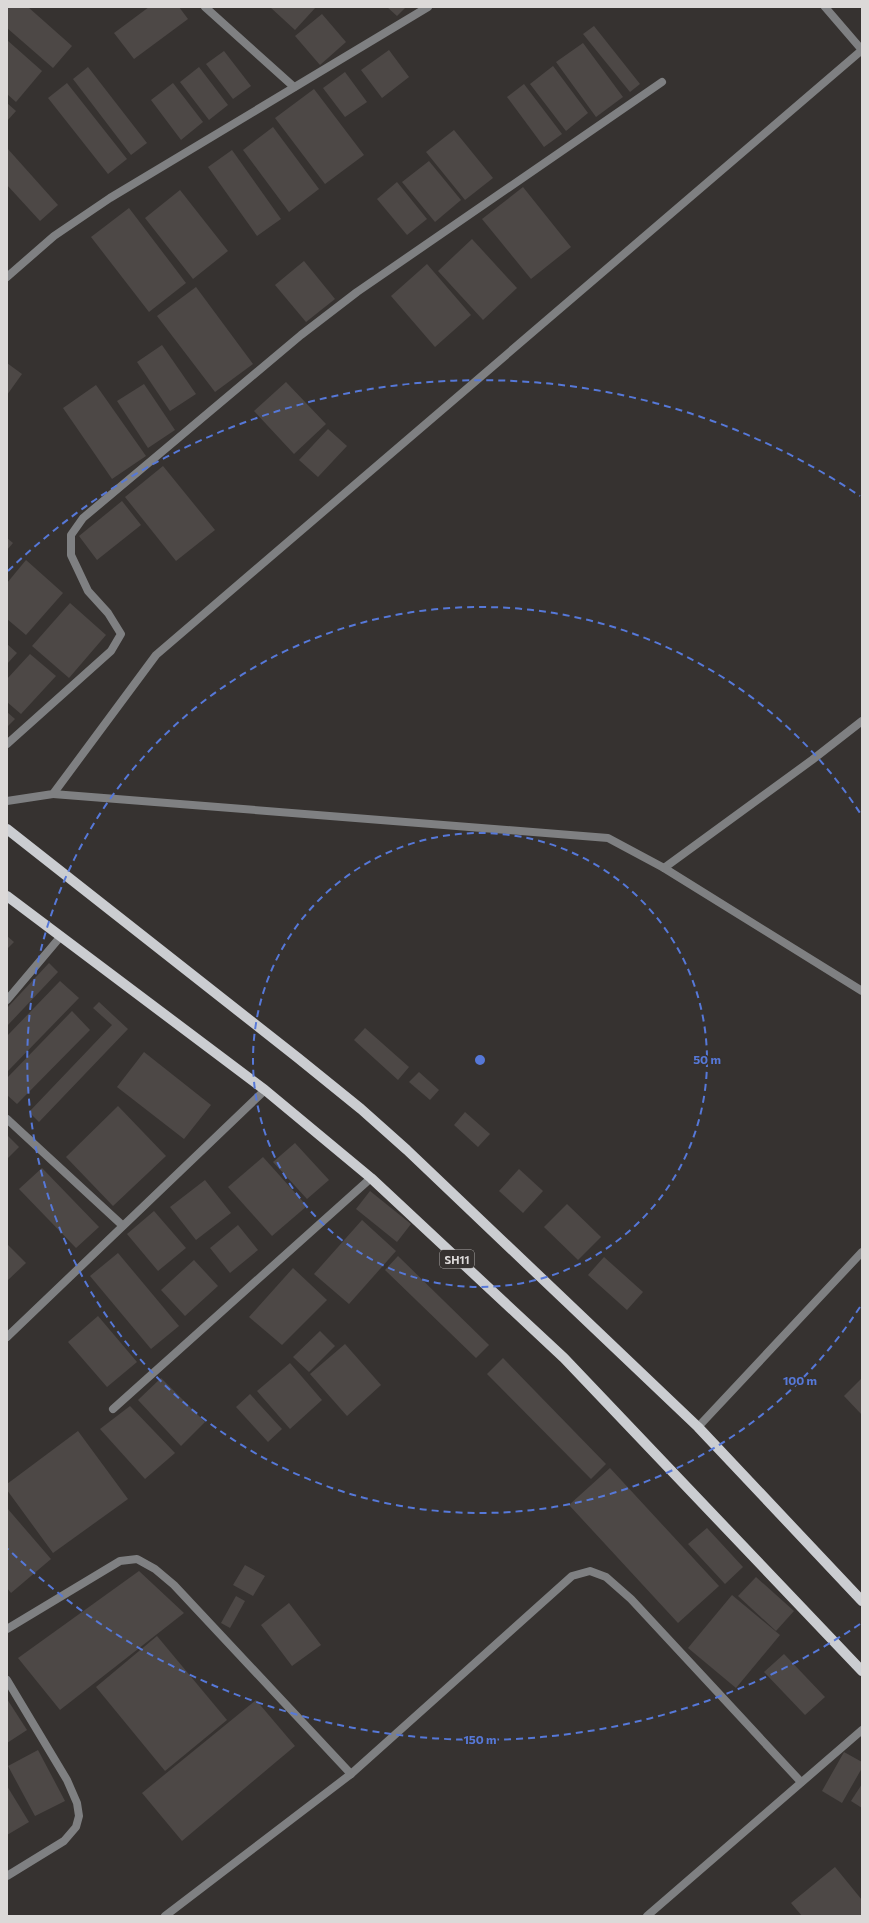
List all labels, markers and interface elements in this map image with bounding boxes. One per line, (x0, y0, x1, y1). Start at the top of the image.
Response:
text: 50 m (693, 1052, 721, 1066)
centre of rings (473, 1053, 487, 1067)
road number: SH11 (440, 1250, 474, 1268)
text: 100 m (783, 1373, 817, 1387)
text: 150 m (463, 1732, 497, 1746)

